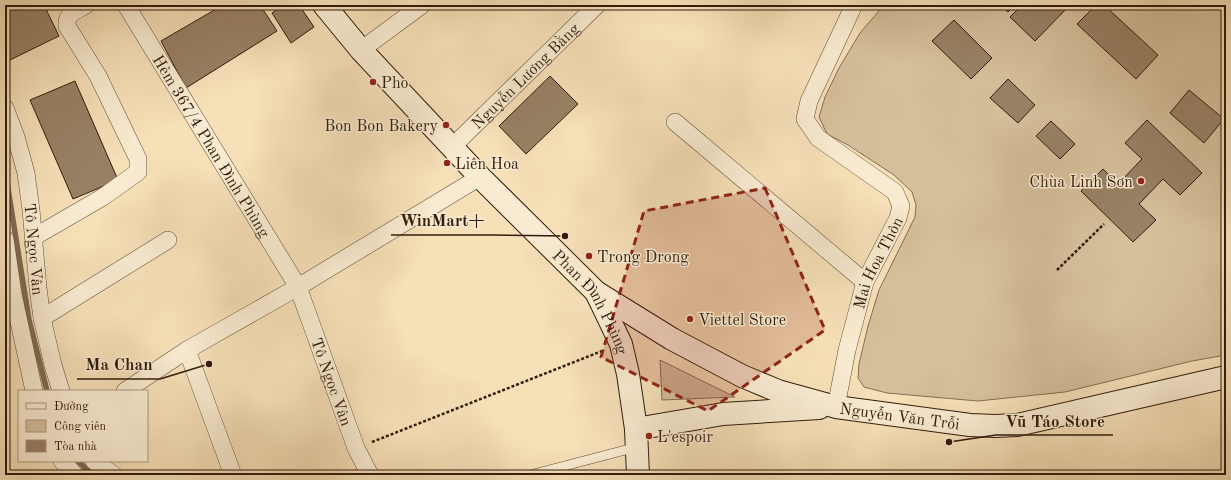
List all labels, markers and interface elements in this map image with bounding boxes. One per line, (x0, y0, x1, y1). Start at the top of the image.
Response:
street label: Nguyễn Lương Bằng (469, 21, 583, 133)
street label: Hẻm 367/4 Phan Đình Phùng (149, 53, 272, 241)
place label: Pho (381, 76, 409, 92)
marker: Pho (368, 77, 378, 87)
place label: Bon Bon Bakery (324, 119, 439, 135)
marker: Bon Bon Bakery (441, 120, 451, 130)
place label: Liên Hoa (455, 157, 519, 173)
marker: Liên Hoa (442, 158, 452, 168)
place label: Chùa Linh Sơn (1029, 175, 1133, 191)
marker: Chùa Linh Sơn (1136, 176, 1146, 186)
street label: Tô Ngọc Vân (20, 202, 45, 297)
callout: WinMart+ (391, 206, 492, 235)
text: WinMart+ (400, 213, 485, 230)
street label: Mai Hoa Thôn (852, 214, 907, 311)
street label: Phan Đình Phùng (549, 248, 629, 356)
place label: Trong Drong (597, 250, 689, 266)
marker: Trong Drong (584, 251, 594, 261)
place label: Viettel Store (698, 313, 786, 329)
marker: Viettel Store (685, 314, 695, 324)
street label: Tô Ngọc Vân (307, 336, 354, 429)
callout: Ma Chan (77, 350, 160, 379)
text: Ma Chan (85, 357, 153, 374)
legend (18, 390, 148, 462)
text: Đường (54, 401, 89, 413)
street label: Nguyễn Văn Trỗi (838, 402, 960, 434)
callout: Vũ Táo Store (996, 406, 1113, 435)
text: Vũ Táo Store (1005, 414, 1105, 431)
text: Công viên (54, 421, 106, 433)
place label: L'espoir (657, 430, 713, 446)
marker: L'espoir (644, 431, 654, 441)
text: Tòa nhà (54, 441, 97, 453)

